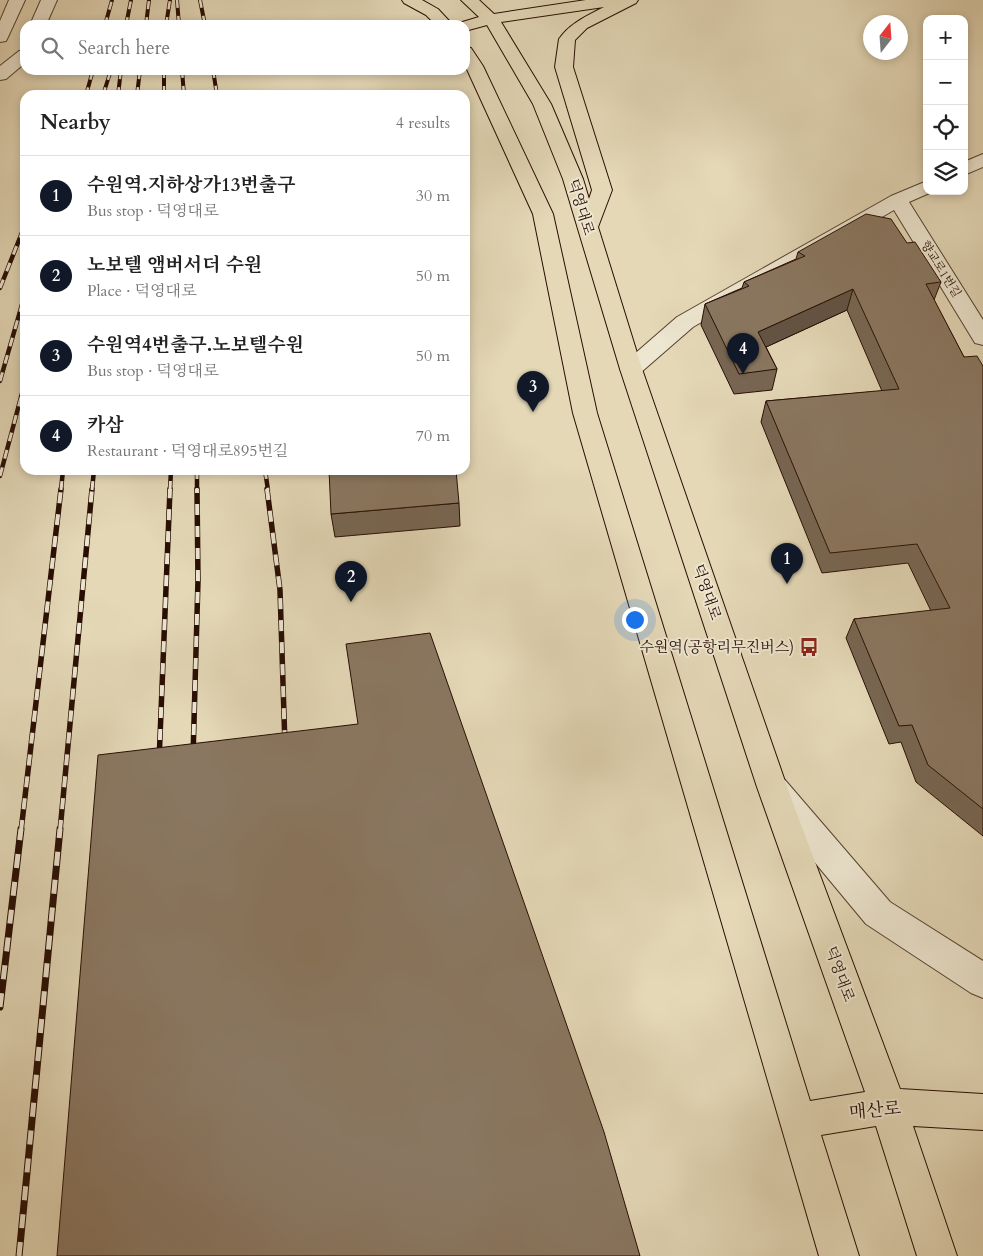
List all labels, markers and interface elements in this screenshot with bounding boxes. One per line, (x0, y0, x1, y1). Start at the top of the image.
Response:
north arrow (863, 15, 908, 60)
map controls (923, 15, 968, 195)
button: + (923, 15, 968, 60)
search box (20, 20, 470, 75)
icon: search (38, 34, 66, 62)
text: Search here (78, 35, 170, 61)
button: − (923, 60, 968, 105)
button: locate (923, 105, 968, 150)
text: Nearby (40, 108, 111, 137)
text: 4 results (396, 112, 450, 134)
button: layers (923, 150, 968, 195)
text: 수원역.지하상가13번출구 (87, 172, 296, 198)
street label: 덕영대로 (563, 176, 599, 238)
text: 1 (52, 185, 60, 207)
text: 30 m (416, 185, 450, 207)
text: Bus stop · 덕영대로 (87, 200, 218, 222)
street label: 향교로1번길 (917, 238, 965, 300)
text: 노보텔 앰버서더 수원 (87, 252, 262, 278)
text: 2 (52, 265, 60, 287)
text: 50 m (416, 265, 450, 287)
text: Place · 덕영대로 (87, 280, 197, 302)
text: 수원역4번출구.노보텔수원 (87, 332, 304, 358)
pin: 4 (727, 333, 759, 374)
text: 3 (52, 345, 60, 367)
text: 50 m (416, 345, 450, 367)
text: Bus stop · 덕영대로 (87, 360, 218, 382)
pin: 3 (517, 371, 549, 412)
text: 카삼 (87, 412, 124, 438)
text: 4 (52, 425, 60, 447)
text: 70 m (416, 425, 450, 447)
text: Restaurant · 덕영대로895번길 (87, 440, 288, 462)
pin: 1 (771, 543, 803, 584)
pin: 2 (335, 561, 367, 602)
street label: 덕영대로 (688, 561, 726, 623)
your location (622, 607, 648, 633)
bus stop icon: 수원역(공항리무진버스) (798, 636, 820, 658)
place label: 수원역(공항리무진버스) (640, 637, 794, 657)
street label: 덕영대로 (821, 943, 859, 1005)
street label: 매산로 (848, 1096, 902, 1125)

